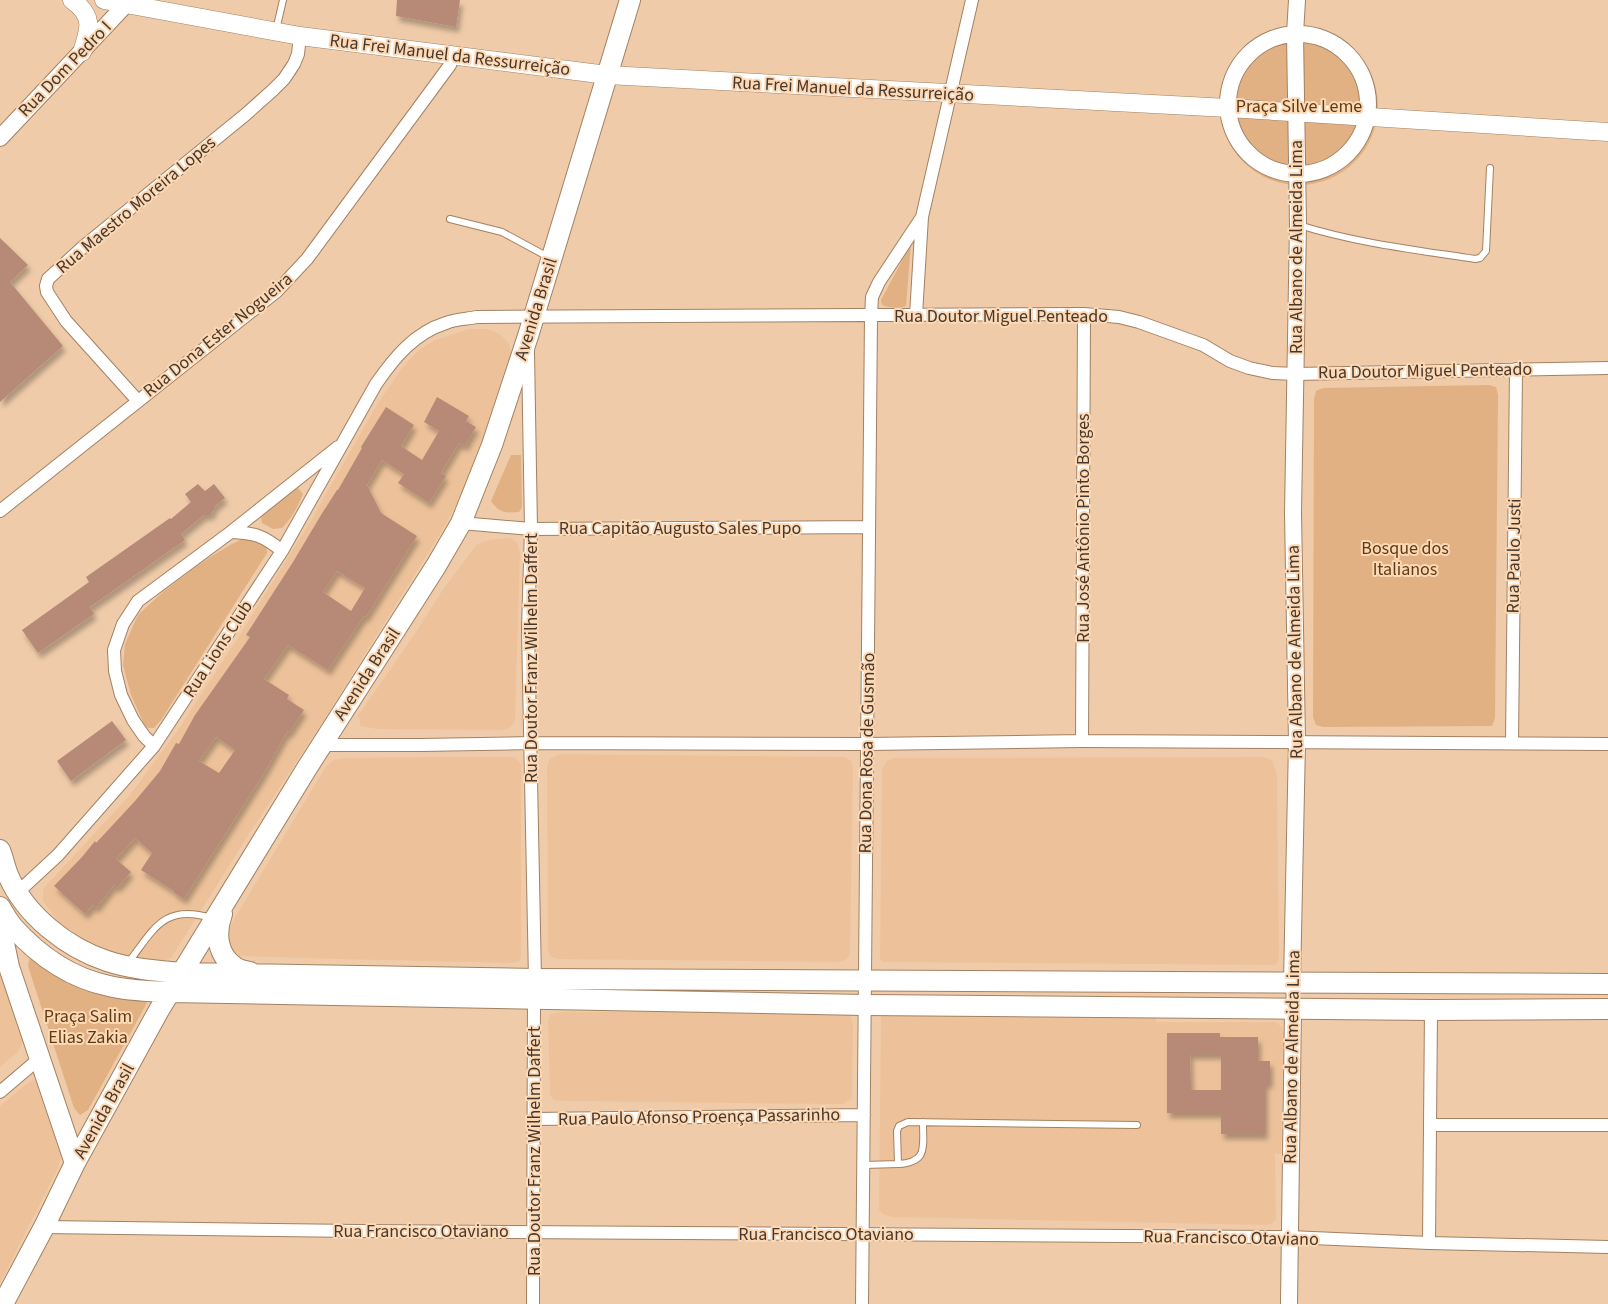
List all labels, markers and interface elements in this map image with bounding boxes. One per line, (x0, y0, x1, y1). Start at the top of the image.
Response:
street label: Rua Dom Pedro I (13, 15, 117, 123)
street label: Rua Frei Manuel da Ressurreição (328, 28, 572, 82)
street label: Rua Frei Manuel da Ressurreição (731, 70, 975, 108)
park label: Praça Silve Leme (1236, 94, 1362, 119)
street label: Rua Maestro Moreira Lopes (51, 131, 221, 279)
street label: Rua Albano de Almeida Lima (1284, 140, 1309, 354)
street label: Avenida Brasil (509, 255, 563, 363)
street label: Rua Dona Ester Nogueira (138, 267, 298, 403)
street label: Rua Doutor Miguel Penteado (894, 304, 1108, 329)
street label: Rua Doutor Miguel Penteado (1318, 357, 1532, 385)
street label: Rua José Antônio Pinto Borges (1071, 413, 1096, 643)
street label: Rua Paulo Justi (1500, 498, 1528, 614)
street label: Rua Capitão Augusto Sales Pupo (559, 516, 801, 541)
street label: Rua Doutor Franz Wilhelm Daffert (519, 533, 544, 783)
park label: Bosque dos Italianos (1361, 536, 1449, 582)
street label: Rua Albano de Almeida Lima (1281, 545, 1309, 759)
street label: Rua Lions Club (177, 596, 259, 702)
street label: Avenida Brasil (328, 623, 406, 725)
street label: Rua Dona Rosa de Gusmão (853, 652, 881, 854)
street label: Rua Albano de Almeida Lima (1278, 950, 1306, 1164)
park label: Praça Salim Elias Zakia (44, 1004, 132, 1050)
street label: Rua Doutor Franz Wilhelm Daffert (522, 1026, 547, 1276)
street label: Avenida Brasil (67, 1059, 141, 1163)
street label: Rua Paulo Afonso Proença Passarinho (558, 1102, 840, 1132)
street label: Rua Francisco Otaviano (333, 1219, 509, 1244)
street label: Rua Francisco Otaviano (738, 1222, 914, 1247)
street label: Rua Francisco Otaviano (1143, 1224, 1319, 1252)

